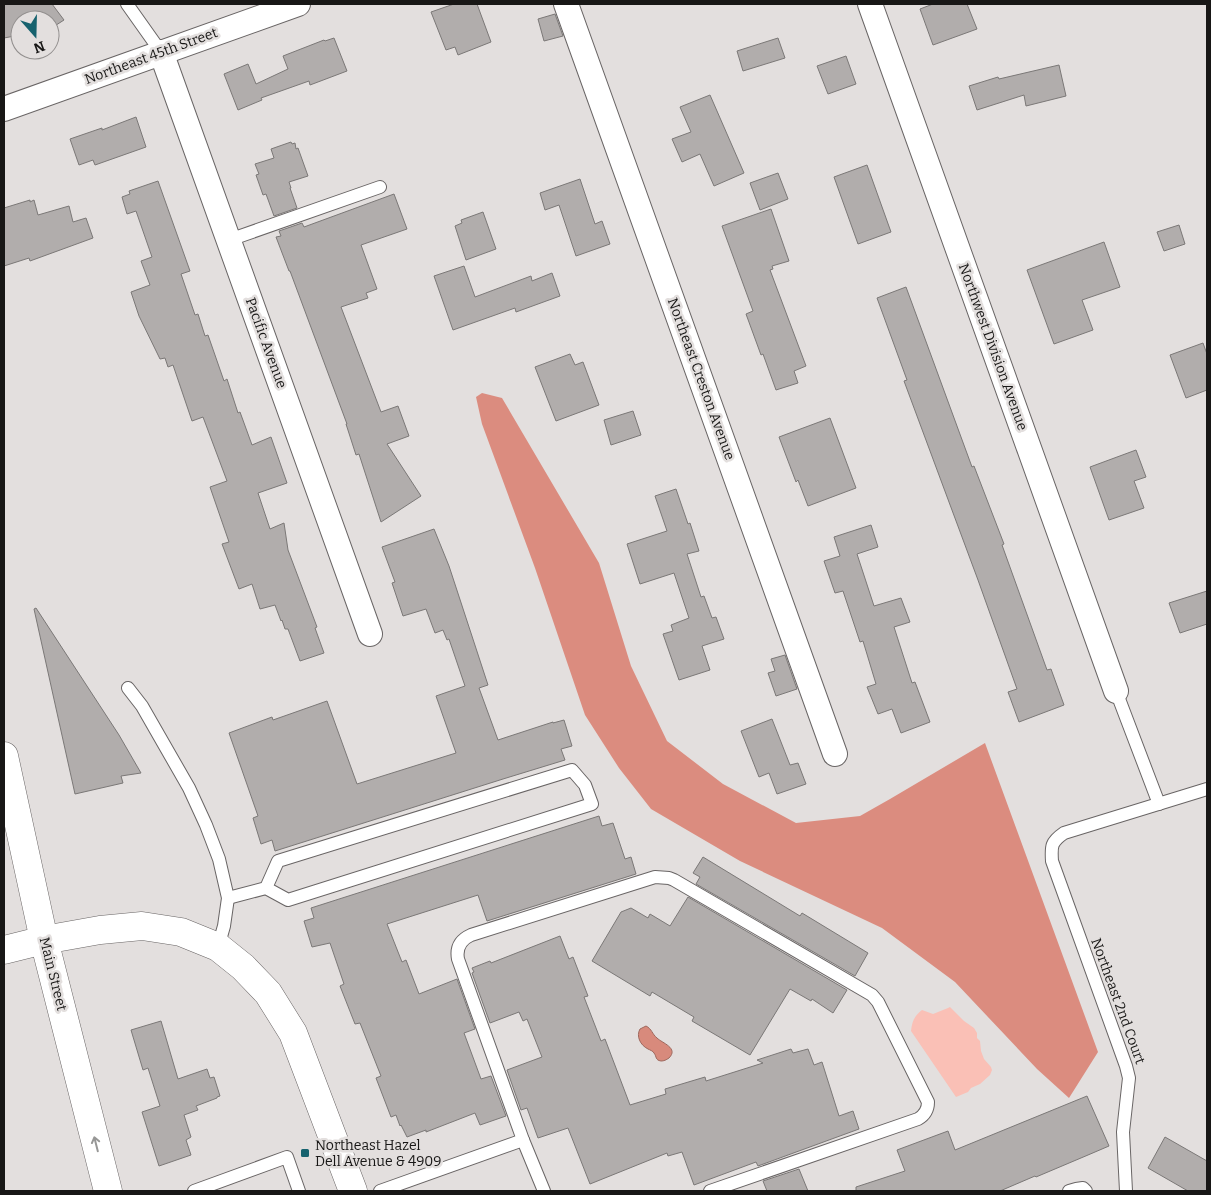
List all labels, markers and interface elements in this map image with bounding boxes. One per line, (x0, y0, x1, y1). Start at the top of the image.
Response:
north arrow (10, 10, 60, 60)
street label: Northeast 45th Street (82, 24, 220, 88)
text: N (31, 37, 47, 57)
street label: Northwest Division Avenue (955, 261, 1031, 433)
street label: Pacific Avenue (242, 295, 290, 391)
street label: Northeast Creston Avenue (664, 296, 738, 462)
street label: Main Street (36, 935, 70, 1013)
street label: Northeast 2nd Court (1087, 936, 1149, 1066)
one-way arrow (90, 1136, 100, 1152)
place label: Northeast Hazel Dell Avenue & 4909 (315, 1137, 442, 1170)
marker: Northeast Hazel Dell Avenue & 4909 (299, 1147, 311, 1159)

